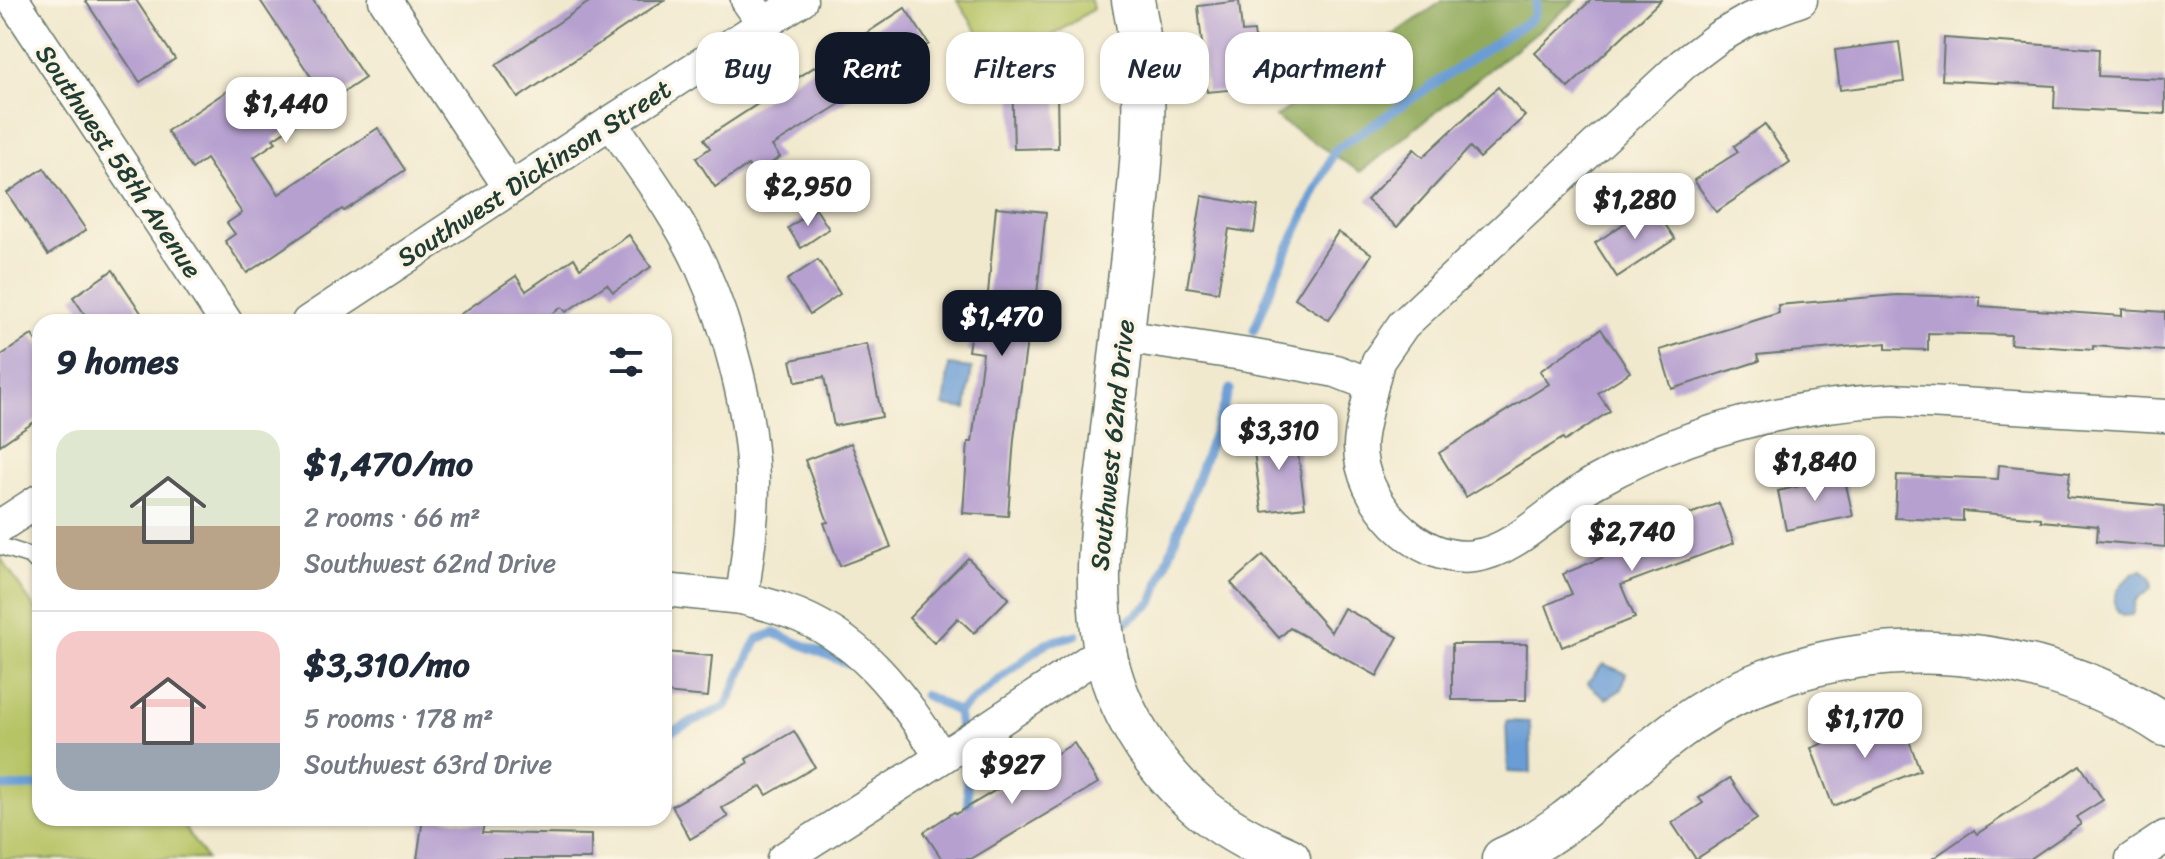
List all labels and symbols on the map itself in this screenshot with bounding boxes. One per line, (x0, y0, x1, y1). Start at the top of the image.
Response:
street label: Southwest 58th Avenue (23, 34, 215, 288)
street label: Southwest Dickinson Street (387, 66, 681, 280)
pin: $1,440 (221, 77, 351, 145)
pin: $2,950 (743, 160, 873, 228)
pin: $1,280 (1570, 173, 1700, 241)
pin: $1,470 (937, 290, 1067, 358)
street label: Southwest 62nd Drive (1076, 317, 1148, 573)
pin: $3,310 (1214, 404, 1344, 472)
pin: $1,840 (1750, 435, 1880, 503)
pin: $2,740 (1567, 505, 1697, 573)
pin: $1,170 (1800, 692, 1930, 760)
pin: $927 (965, 738, 1059, 806)

